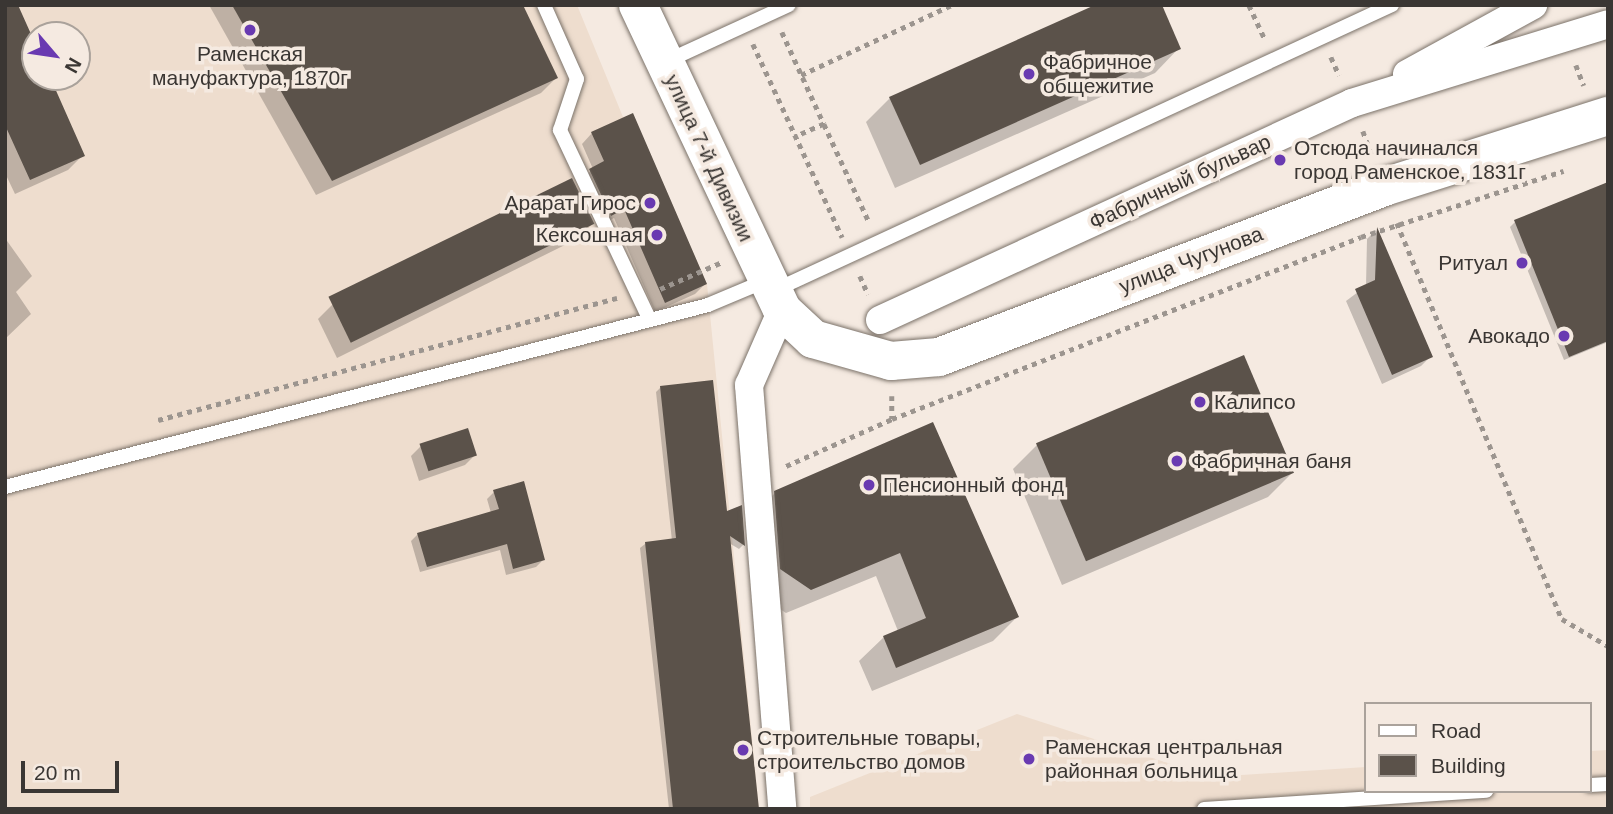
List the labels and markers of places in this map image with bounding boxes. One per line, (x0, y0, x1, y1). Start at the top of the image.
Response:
marker: Раменская мануфактура, 1870г (242, 22, 258, 38)
place label: Раменская мануфактура, 1870г (152, 41, 348, 91)
place label: Фабричное общежитие (1043, 49, 1154, 99)
marker: Фабричное общежитие (1021, 66, 1037, 82)
place label: Отсюда начинался город Раменское, 1831г (1294, 135, 1526, 185)
marker: Отсюда начинался город Раменское, 1831г (1272, 152, 1288, 168)
place label: Арарат Гирос (505, 190, 636, 216)
marker: Арарат Гирос (642, 195, 658, 211)
place label: Кексошная (536, 222, 643, 248)
marker: Кексошная (649, 227, 665, 243)
place label: Ритуал (1438, 250, 1508, 276)
marker: Ритуал (1514, 255, 1530, 271)
place label: Авокадо (1468, 323, 1550, 349)
marker: Авокадо (1556, 328, 1572, 344)
place label: Калипсо (1214, 389, 1296, 415)
marker: Калипсо (1192, 394, 1208, 410)
place label: Фабричная баня (1191, 448, 1352, 474)
marker: Фабричная баня (1169, 453, 1185, 469)
place label: Пенсионный фонд (883, 472, 1064, 498)
marker: Пенсионный фонд (861, 477, 877, 493)
place label: Строительные товары, строительство домов (757, 725, 981, 775)
place label: Раменская центральная районная больница (1045, 734, 1283, 784)
marker: Строительные товары, строительство домов (735, 742, 751, 758)
marker: Раменская центральная районная больница (1019, 749, 1039, 769)

